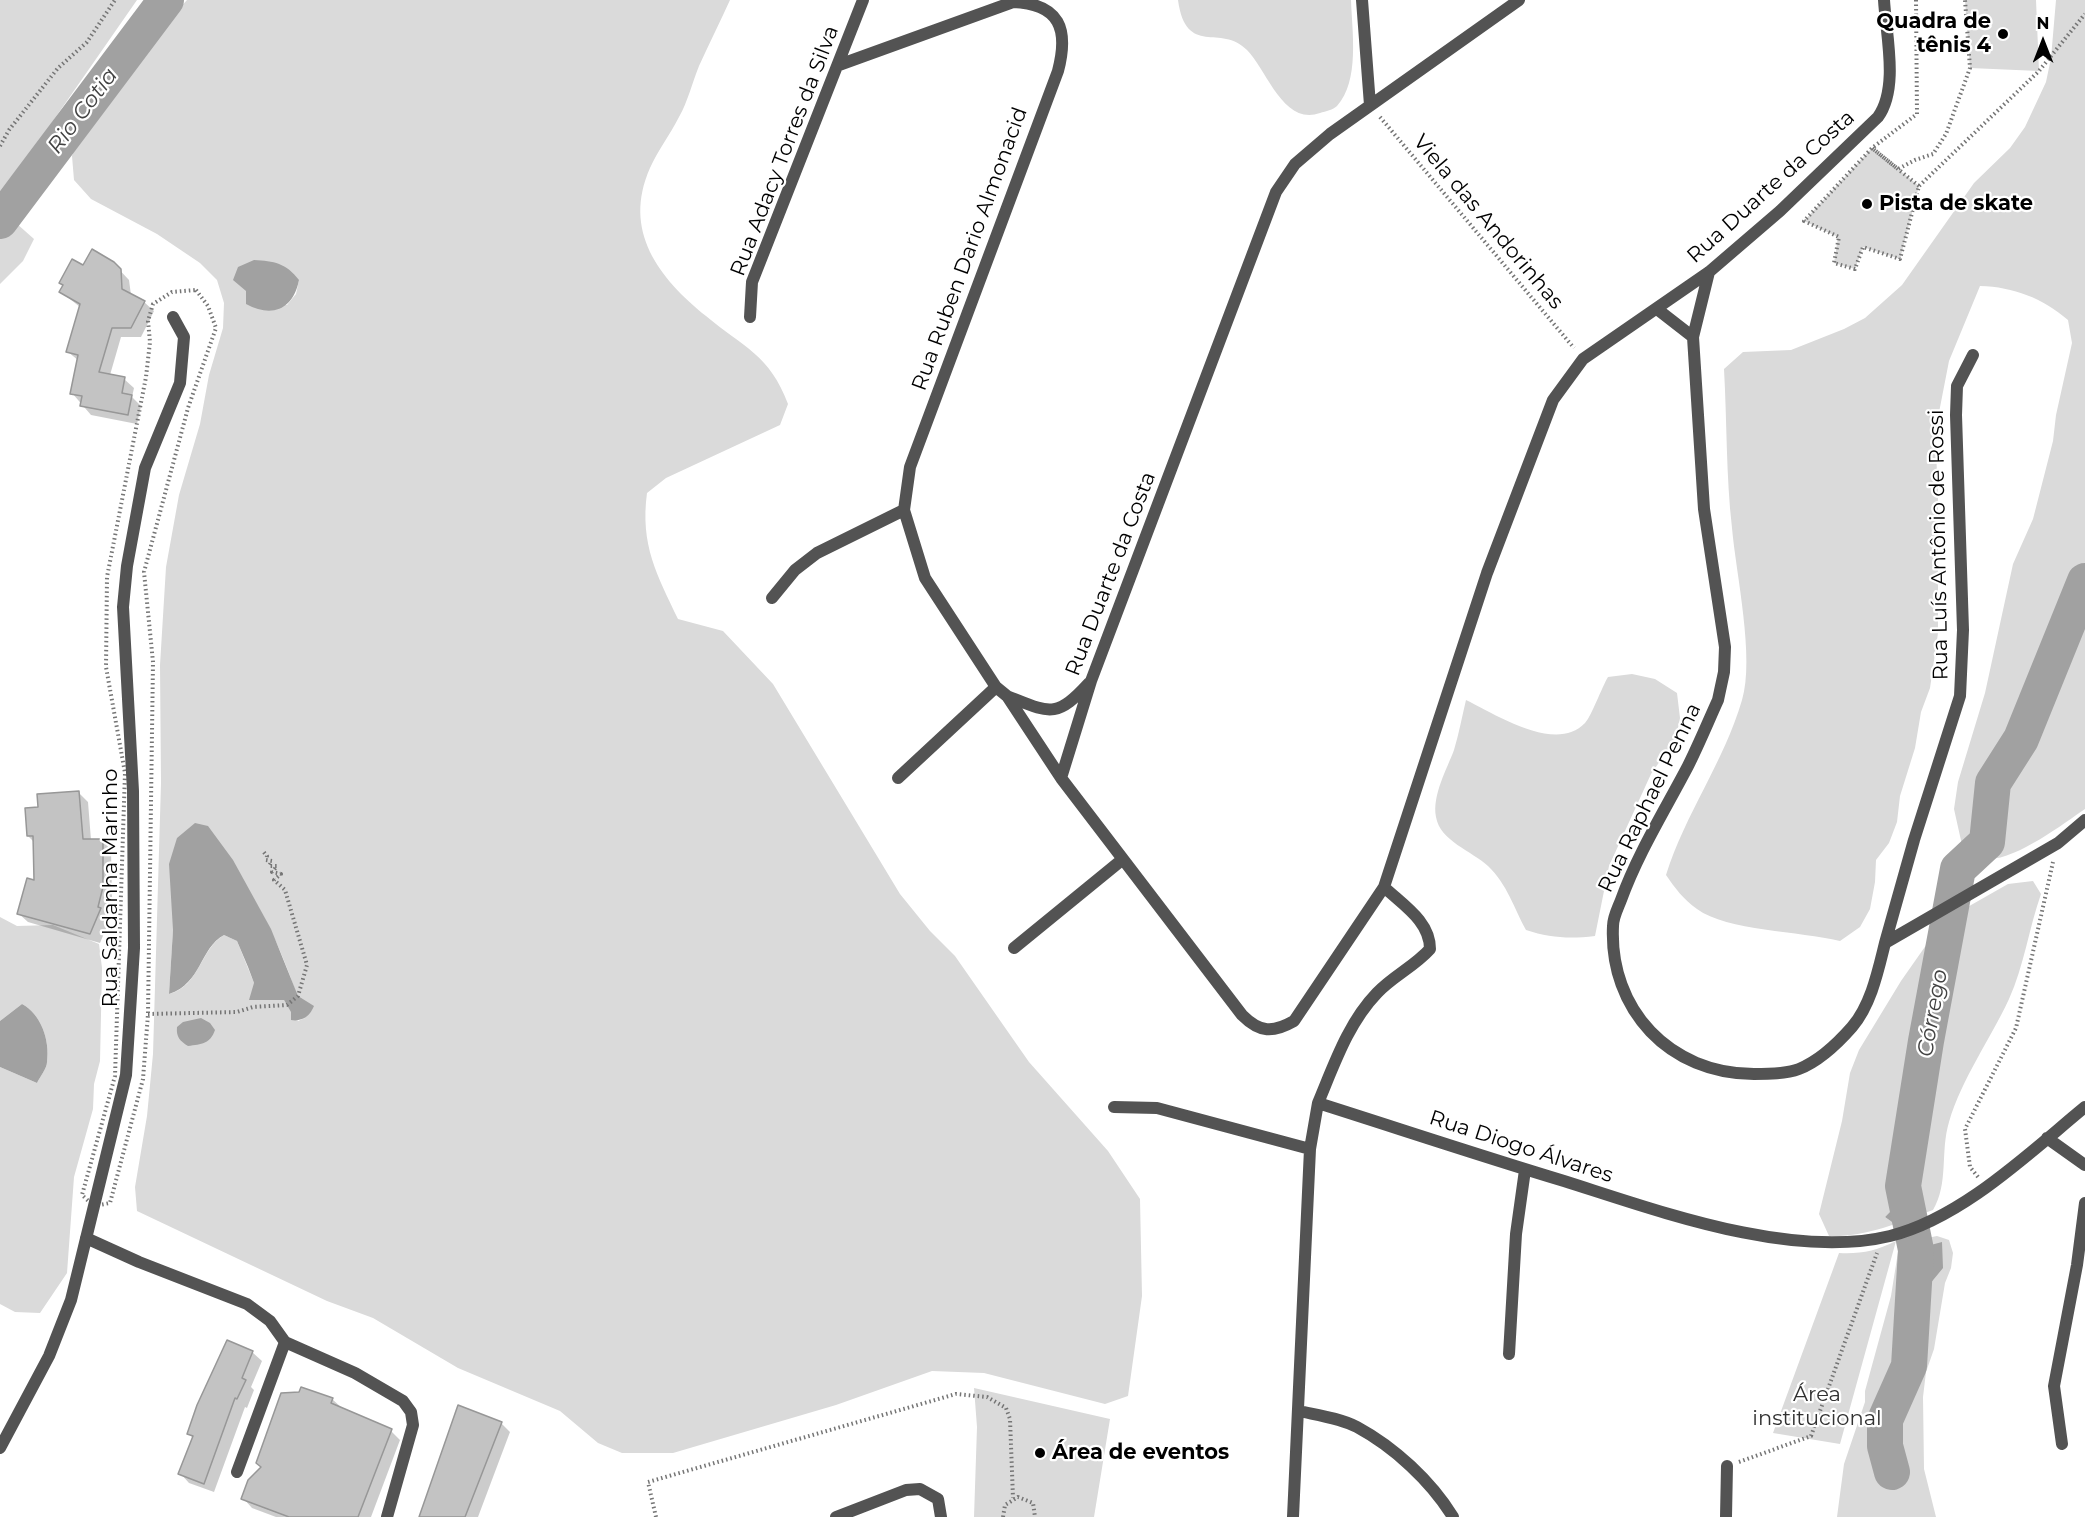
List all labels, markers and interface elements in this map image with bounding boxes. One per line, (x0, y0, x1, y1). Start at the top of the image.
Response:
place label: Quadra de tênis 4 (1876, 9, 1991, 59)
north arrow (2013, 12, 2073, 72)
text: N (2037, 14, 2049, 33)
street label: Rua Adacy Torres da Silva (726, 22, 844, 280)
marker: Quadra de tênis 4 (1996, 27, 2010, 41)
water label: Rio Cotia (42, 63, 124, 159)
street label: Rua Ruben Dario Almonacid (907, 104, 1033, 394)
street label: Rua Duarte da Costa (1682, 105, 1860, 269)
street label: Viela das Andorinhas (1408, 130, 1568, 314)
place label: Pista de skate (1879, 191, 2033, 217)
marker: Pista de skate (1860, 197, 1874, 211)
street label: Rua Luís Antônio de Rossi (1924, 409, 1954, 681)
street label: Rua Duarte da Costa (1060, 468, 1162, 680)
street label: Rua Raphael Penna (1593, 699, 1707, 897)
street label: Rua Saldanha Marinho (98, 769, 124, 1007)
water label: Córrego (1912, 967, 1954, 1059)
street label: Rua Diogo Álvares (1426, 1105, 1616, 1189)
park label: Área institucional (1752, 1382, 1882, 1432)
place label: Área de eventos (1052, 1440, 1229, 1466)
marker: Área de eventos (1033, 1446, 1047, 1460)

